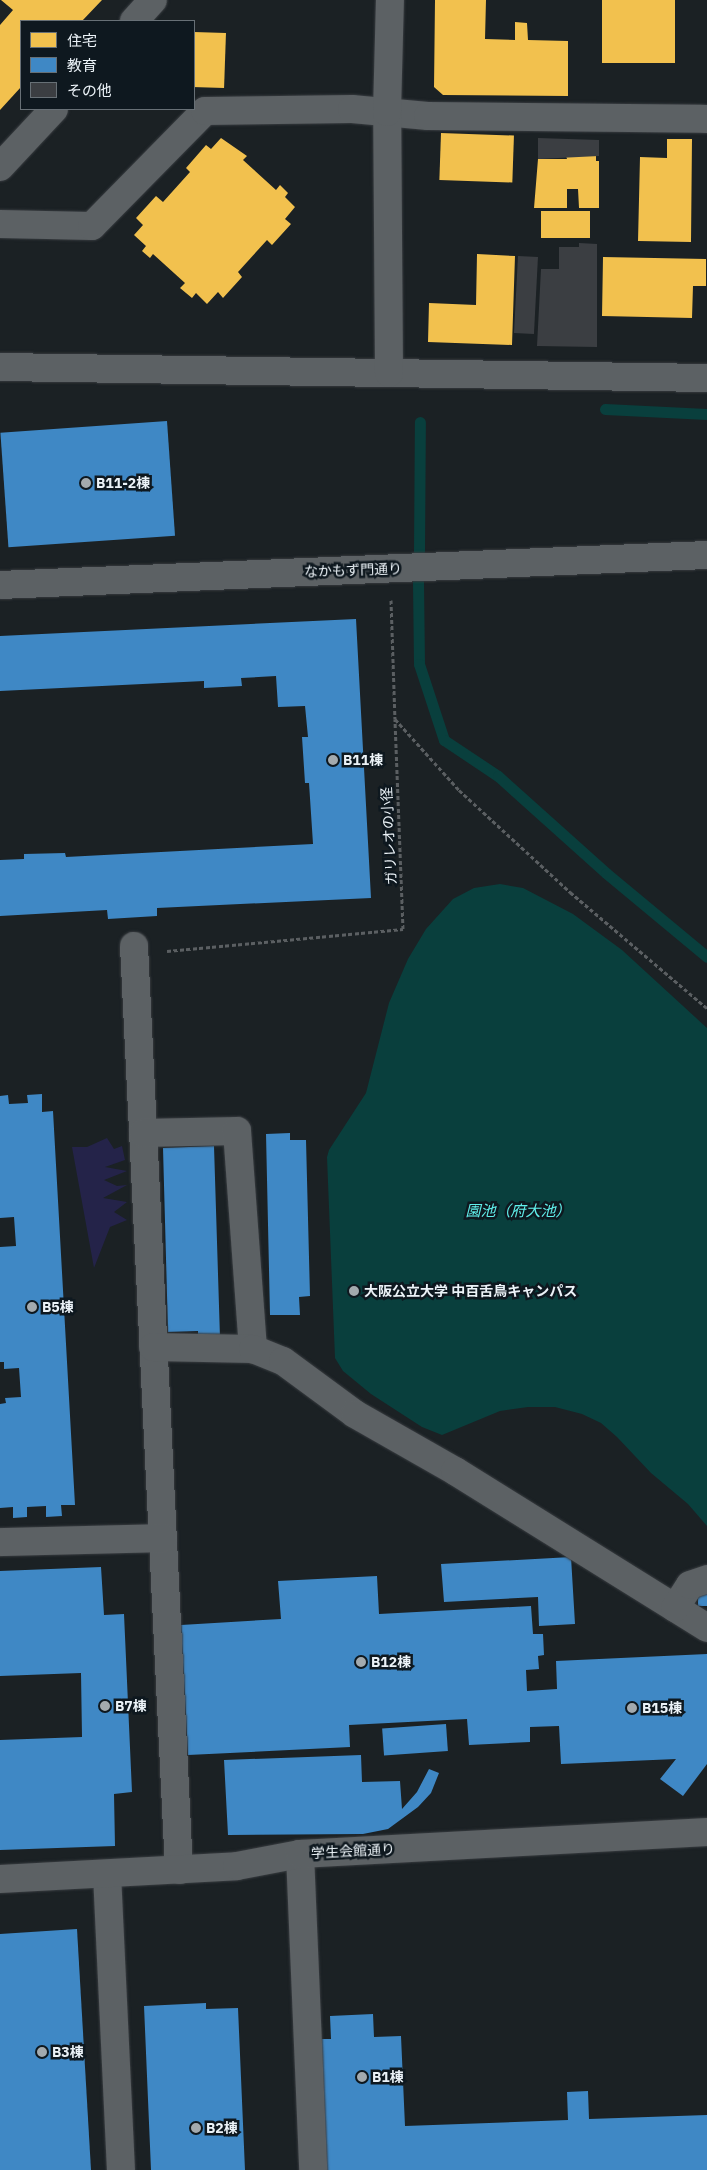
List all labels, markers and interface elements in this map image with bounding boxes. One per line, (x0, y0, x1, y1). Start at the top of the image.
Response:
legend (20, 20, 195, 110)
text: 住宅 (67, 31, 97, 50)
text: 教育 (67, 56, 97, 75)
text: その他 (67, 81, 112, 100)
place label: B11-2棟 (96, 475, 150, 491)
marker: B11-2棟 (80, 477, 92, 489)
street label: なかもず門通り (304, 560, 402, 580)
place label: B11棟 (343, 752, 383, 768)
marker: B11棟 (327, 754, 339, 766)
street label: ガリレオの小径 (378, 787, 400, 885)
water label: 園池（府大池） (466, 1202, 570, 1220)
place label: 大阪公立大学 中百舌鳥キャンパス (364, 1283, 577, 1299)
marker: 大阪公立大学 中百舌鳥キャンパス (348, 1285, 360, 1297)
place label: B5棟 (42, 1299, 74, 1315)
marker: B5棟 (26, 1301, 38, 1313)
place label: B12棟 (371, 1654, 411, 1670)
marker: B12棟 (355, 1656, 367, 1668)
place label: B7棟 (115, 1698, 147, 1714)
marker: B7棟 (99, 1700, 111, 1712)
place label: B15棟 (642, 1700, 682, 1716)
marker: B15棟 (626, 1702, 638, 1714)
street label: 学生会館通り (311, 1840, 395, 1862)
place label: B3棟 (52, 2044, 84, 2060)
marker: B3棟 (36, 2046, 48, 2058)
place label: B1棟 (372, 2069, 404, 2085)
marker: B1棟 (356, 2071, 368, 2083)
place label: B2棟 (206, 2120, 238, 2136)
marker: B2棟 (190, 2122, 202, 2134)

